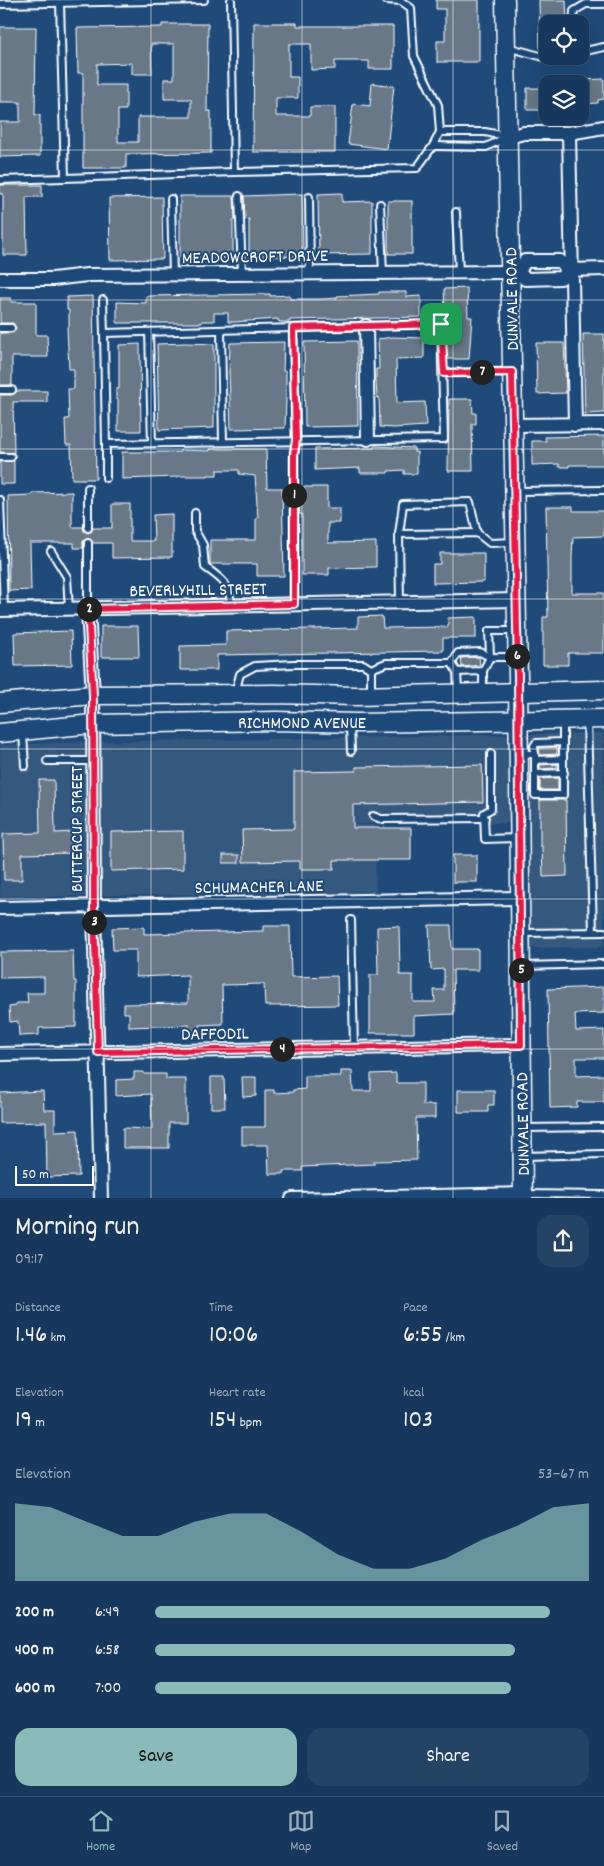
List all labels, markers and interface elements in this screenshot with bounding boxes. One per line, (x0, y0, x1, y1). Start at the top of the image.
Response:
map controls (539, 15, 589, 125)
button: locate (539, 15, 589, 65)
button: layers (539, 75, 589, 125)
street label: MEADOWCROFT DRIVE (182, 245, 328, 272)
street label: DUNVALE ROAD (500, 247, 527, 351)
pin (420, 303, 462, 345)
icon: arrive (427, 310, 455, 338)
pin: 7 (470, 360, 494, 384)
text: 7 (480, 362, 485, 382)
pin: 1 (282, 482, 306, 508)
text: 1 (293, 485, 296, 505)
street label: BEVERLYHILL STREET (129, 578, 267, 605)
pin: 2 (76, 596, 102, 622)
text: 2 (86, 599, 93, 619)
pin: 6 (504, 644, 530, 668)
text: 6 (514, 646, 521, 666)
street label: RICHMOND AVENUE (238, 712, 366, 737)
street label: BUTTERCUP STREET (66, 766, 91, 892)
street label: SCHUMACHER LANE (195, 875, 324, 902)
pin: 3 (82, 910, 106, 934)
text: 3 (91, 912, 98, 932)
pin: 5 (508, 958, 534, 982)
text: 5 (518, 960, 525, 980)
street label: DAFFODIL (181, 1022, 250, 1049)
pin: 4 (270, 1036, 294, 1062)
text: 4 (280, 1039, 285, 1059)
street label: DUNVALE ROAD (511, 1072, 538, 1176)
scale bar (15, 1164, 94, 1187)
text: 50 m (22, 1165, 49, 1185)
text: Morning run (15, 1209, 139, 1249)
button: share (537, 1215, 589, 1267)
text: 09:17 (15, 1248, 43, 1271)
text: Distance (15, 1298, 61, 1318)
text: Time (209, 1298, 233, 1318)
text: Pace (403, 1298, 428, 1318)
text: 1.46 (15, 1318, 47, 1354)
text: 10:06 (209, 1318, 258, 1354)
text: 6:55 (403, 1318, 443, 1354)
text: km (47, 1328, 66, 1348)
text: /km (443, 1328, 465, 1348)
text: Elevation (15, 1383, 64, 1403)
text: Heart rate (209, 1383, 266, 1403)
text: kcal (403, 1383, 424, 1403)
text: 19 (15, 1403, 32, 1439)
text: 154 (209, 1403, 236, 1439)
text: 103 (403, 1403, 433, 1439)
text: m (32, 1413, 45, 1433)
text: bpm (236, 1413, 262, 1433)
text: Elevation (15, 1463, 71, 1486)
text: 53–67 m (538, 1463, 589, 1486)
text: 200 m (15, 1601, 54, 1624)
text: 6:49 (95, 1601, 119, 1624)
text: 400 m (15, 1639, 54, 1662)
text: 6:58 (95, 1639, 119, 1662)
text: 600 m (15, 1677, 55, 1700)
text: 7:00 (95, 1677, 121, 1700)
button: Save (15, 1728, 297, 1786)
button: Share (307, 1728, 589, 1786)
tab: Home (86, 1807, 115, 1857)
tab: Map (287, 1807, 315, 1857)
tab: Saved (487, 1807, 518, 1857)

